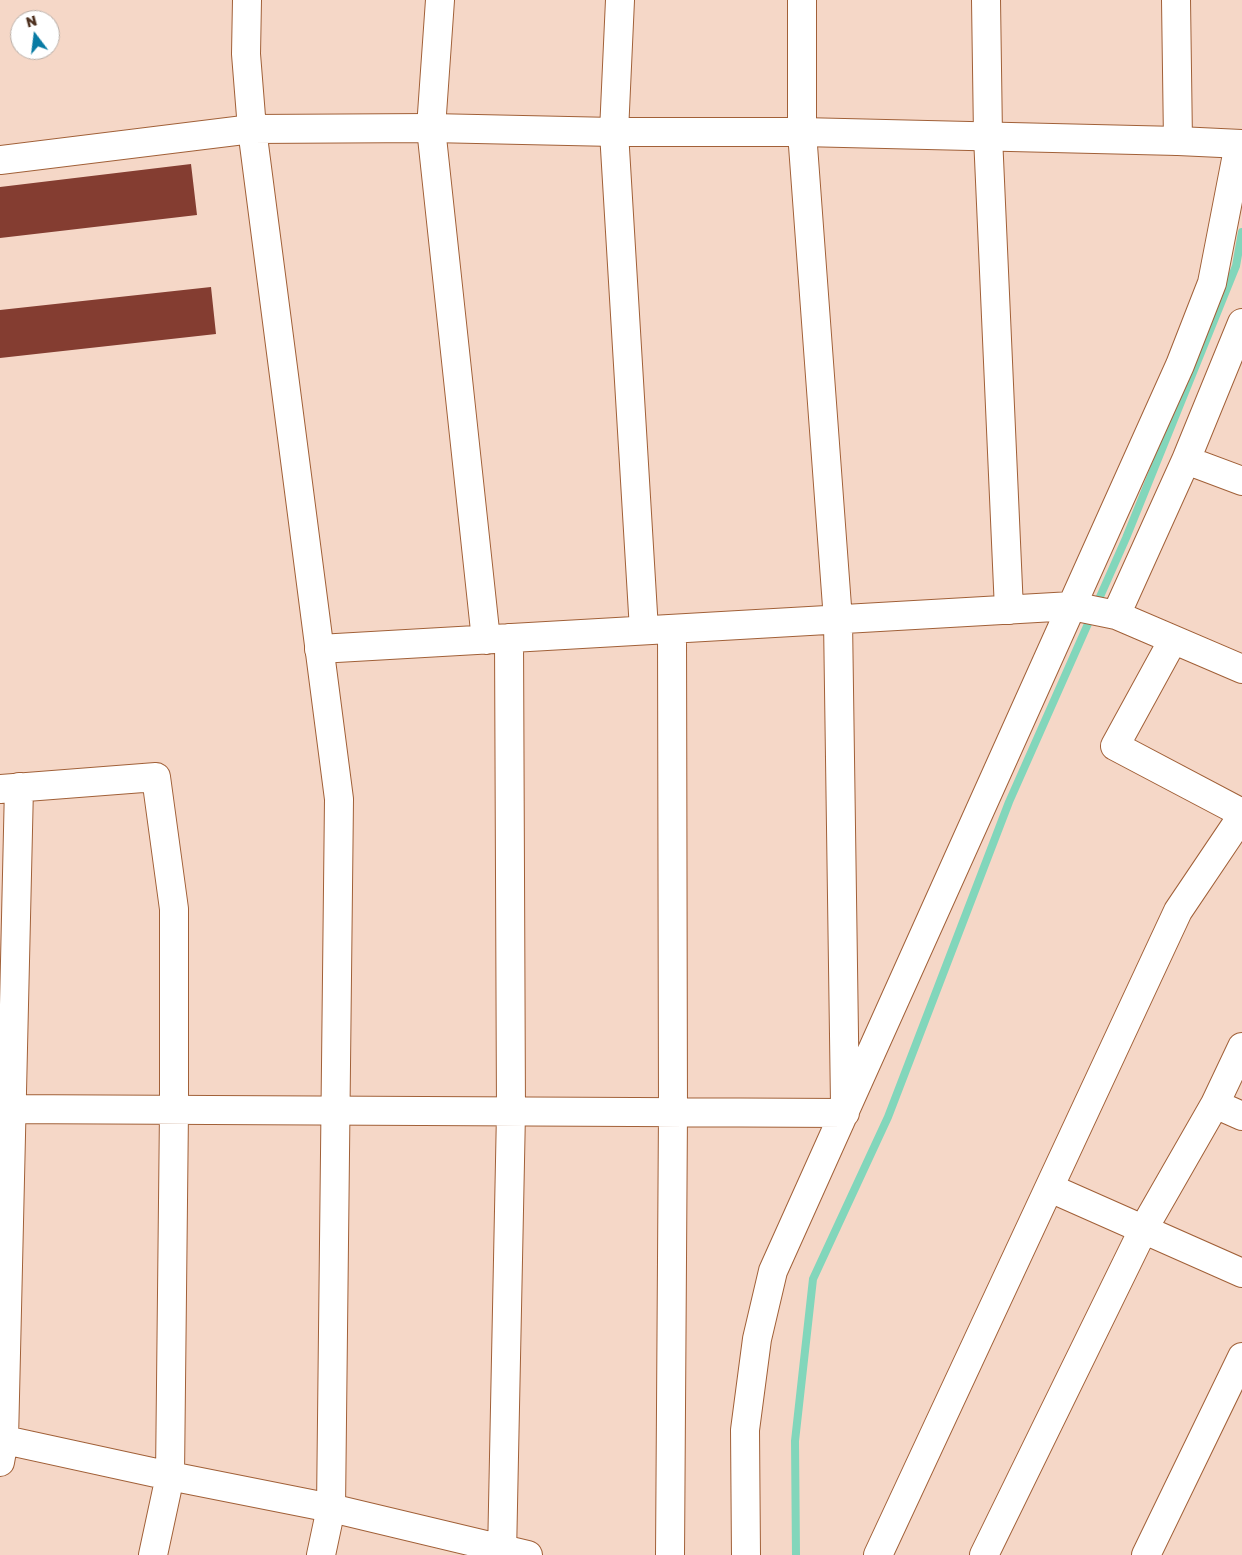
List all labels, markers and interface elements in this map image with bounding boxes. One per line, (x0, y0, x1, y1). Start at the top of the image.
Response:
north arrow (10, 10, 60, 60)
text: N (24, 11, 39, 31)

